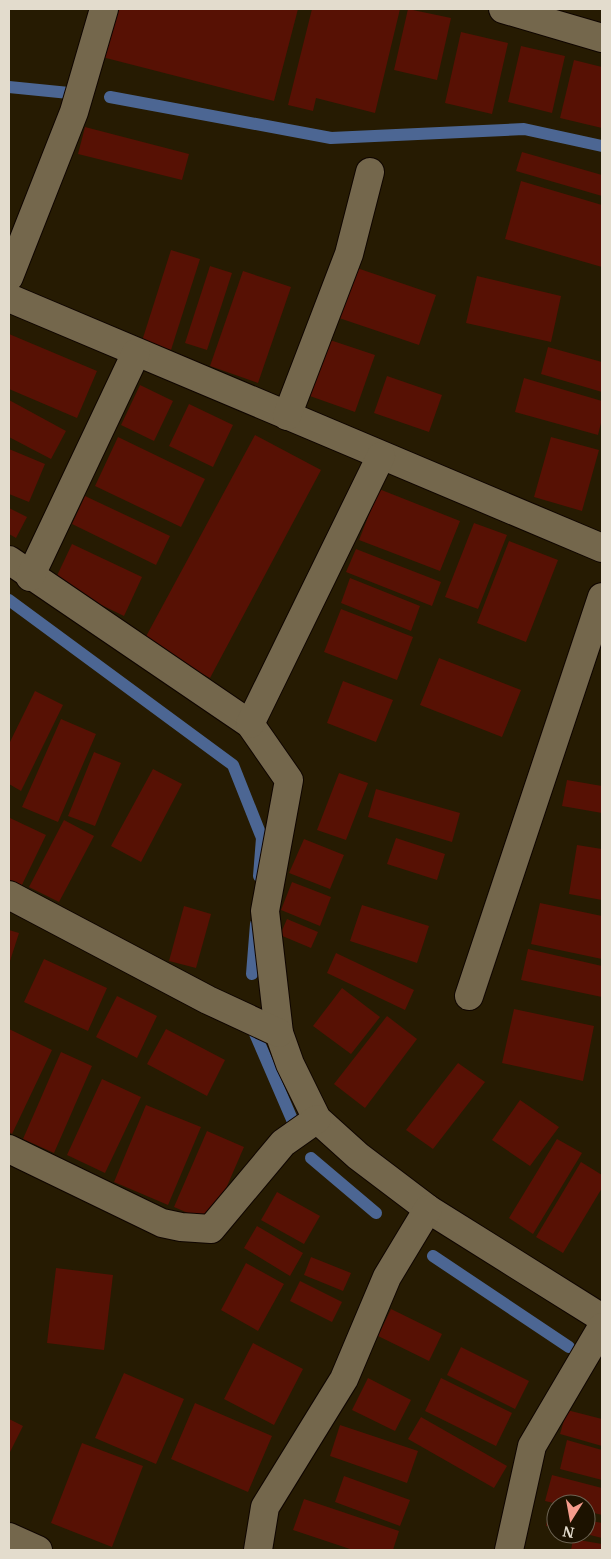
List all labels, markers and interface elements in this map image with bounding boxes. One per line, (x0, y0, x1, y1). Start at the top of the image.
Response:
north arrow (546, 1494, 596, 1544)
text: N (561, 1522, 576, 1542)

